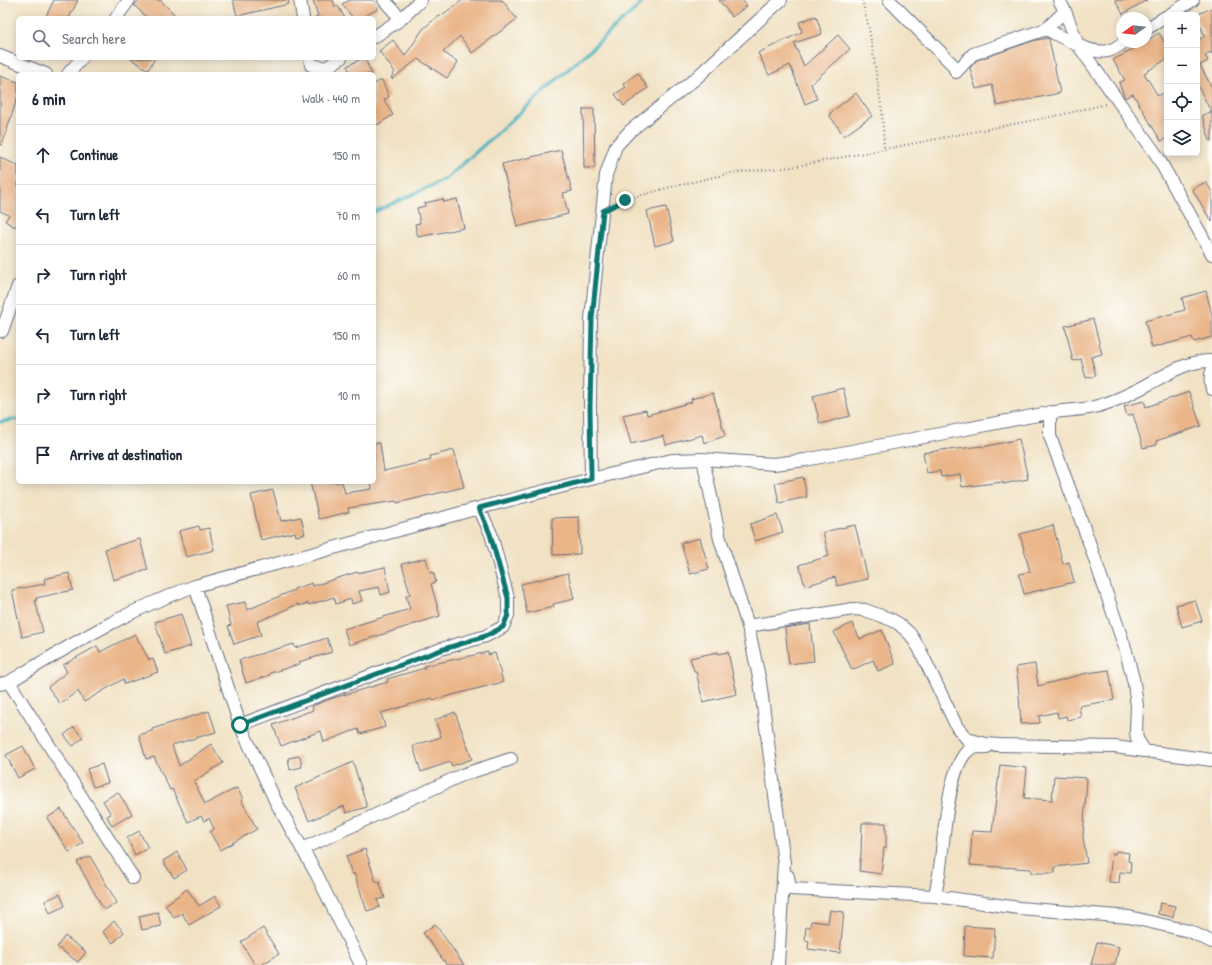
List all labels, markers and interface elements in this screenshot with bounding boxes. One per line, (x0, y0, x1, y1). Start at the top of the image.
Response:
north arrow (1116, 12, 1152, 48)
map controls (1164, 12, 1200, 156)
button: + (1164, 12, 1200, 48)
search box (16, 16, 376, 60)
icon: search (30, 27, 52, 49)
text: Search here (62, 28, 126, 49)
button: − (1164, 48, 1200, 84)
button: locate (1164, 84, 1200, 120)
text: 6 min (32, 87, 66, 110)
text: Walk · 440 m (302, 89, 360, 107)
button: layers (1164, 120, 1200, 156)
icon: ahead (32, 144, 54, 166)
text: Continue (70, 144, 118, 165)
text: 150 m (332, 146, 360, 164)
route end (616, 191, 634, 209)
icon: left (32, 204, 54, 226)
text: Turn left (70, 204, 120, 225)
text: 70 m (336, 206, 360, 224)
icon: right (32, 264, 54, 286)
text: Turn right (70, 264, 126, 285)
text: 60 m (337, 266, 360, 284)
icon: left (32, 324, 54, 346)
text: Turn left (70, 324, 120, 345)
text: 150 m (332, 326, 360, 344)
icon: right (32, 384, 54, 406)
text: Turn right (70, 384, 126, 405)
text: 10 m (338, 386, 360, 404)
icon: arrive (32, 444, 54, 466)
text: Arrive at destination (70, 444, 182, 465)
route start (231, 716, 249, 734)

